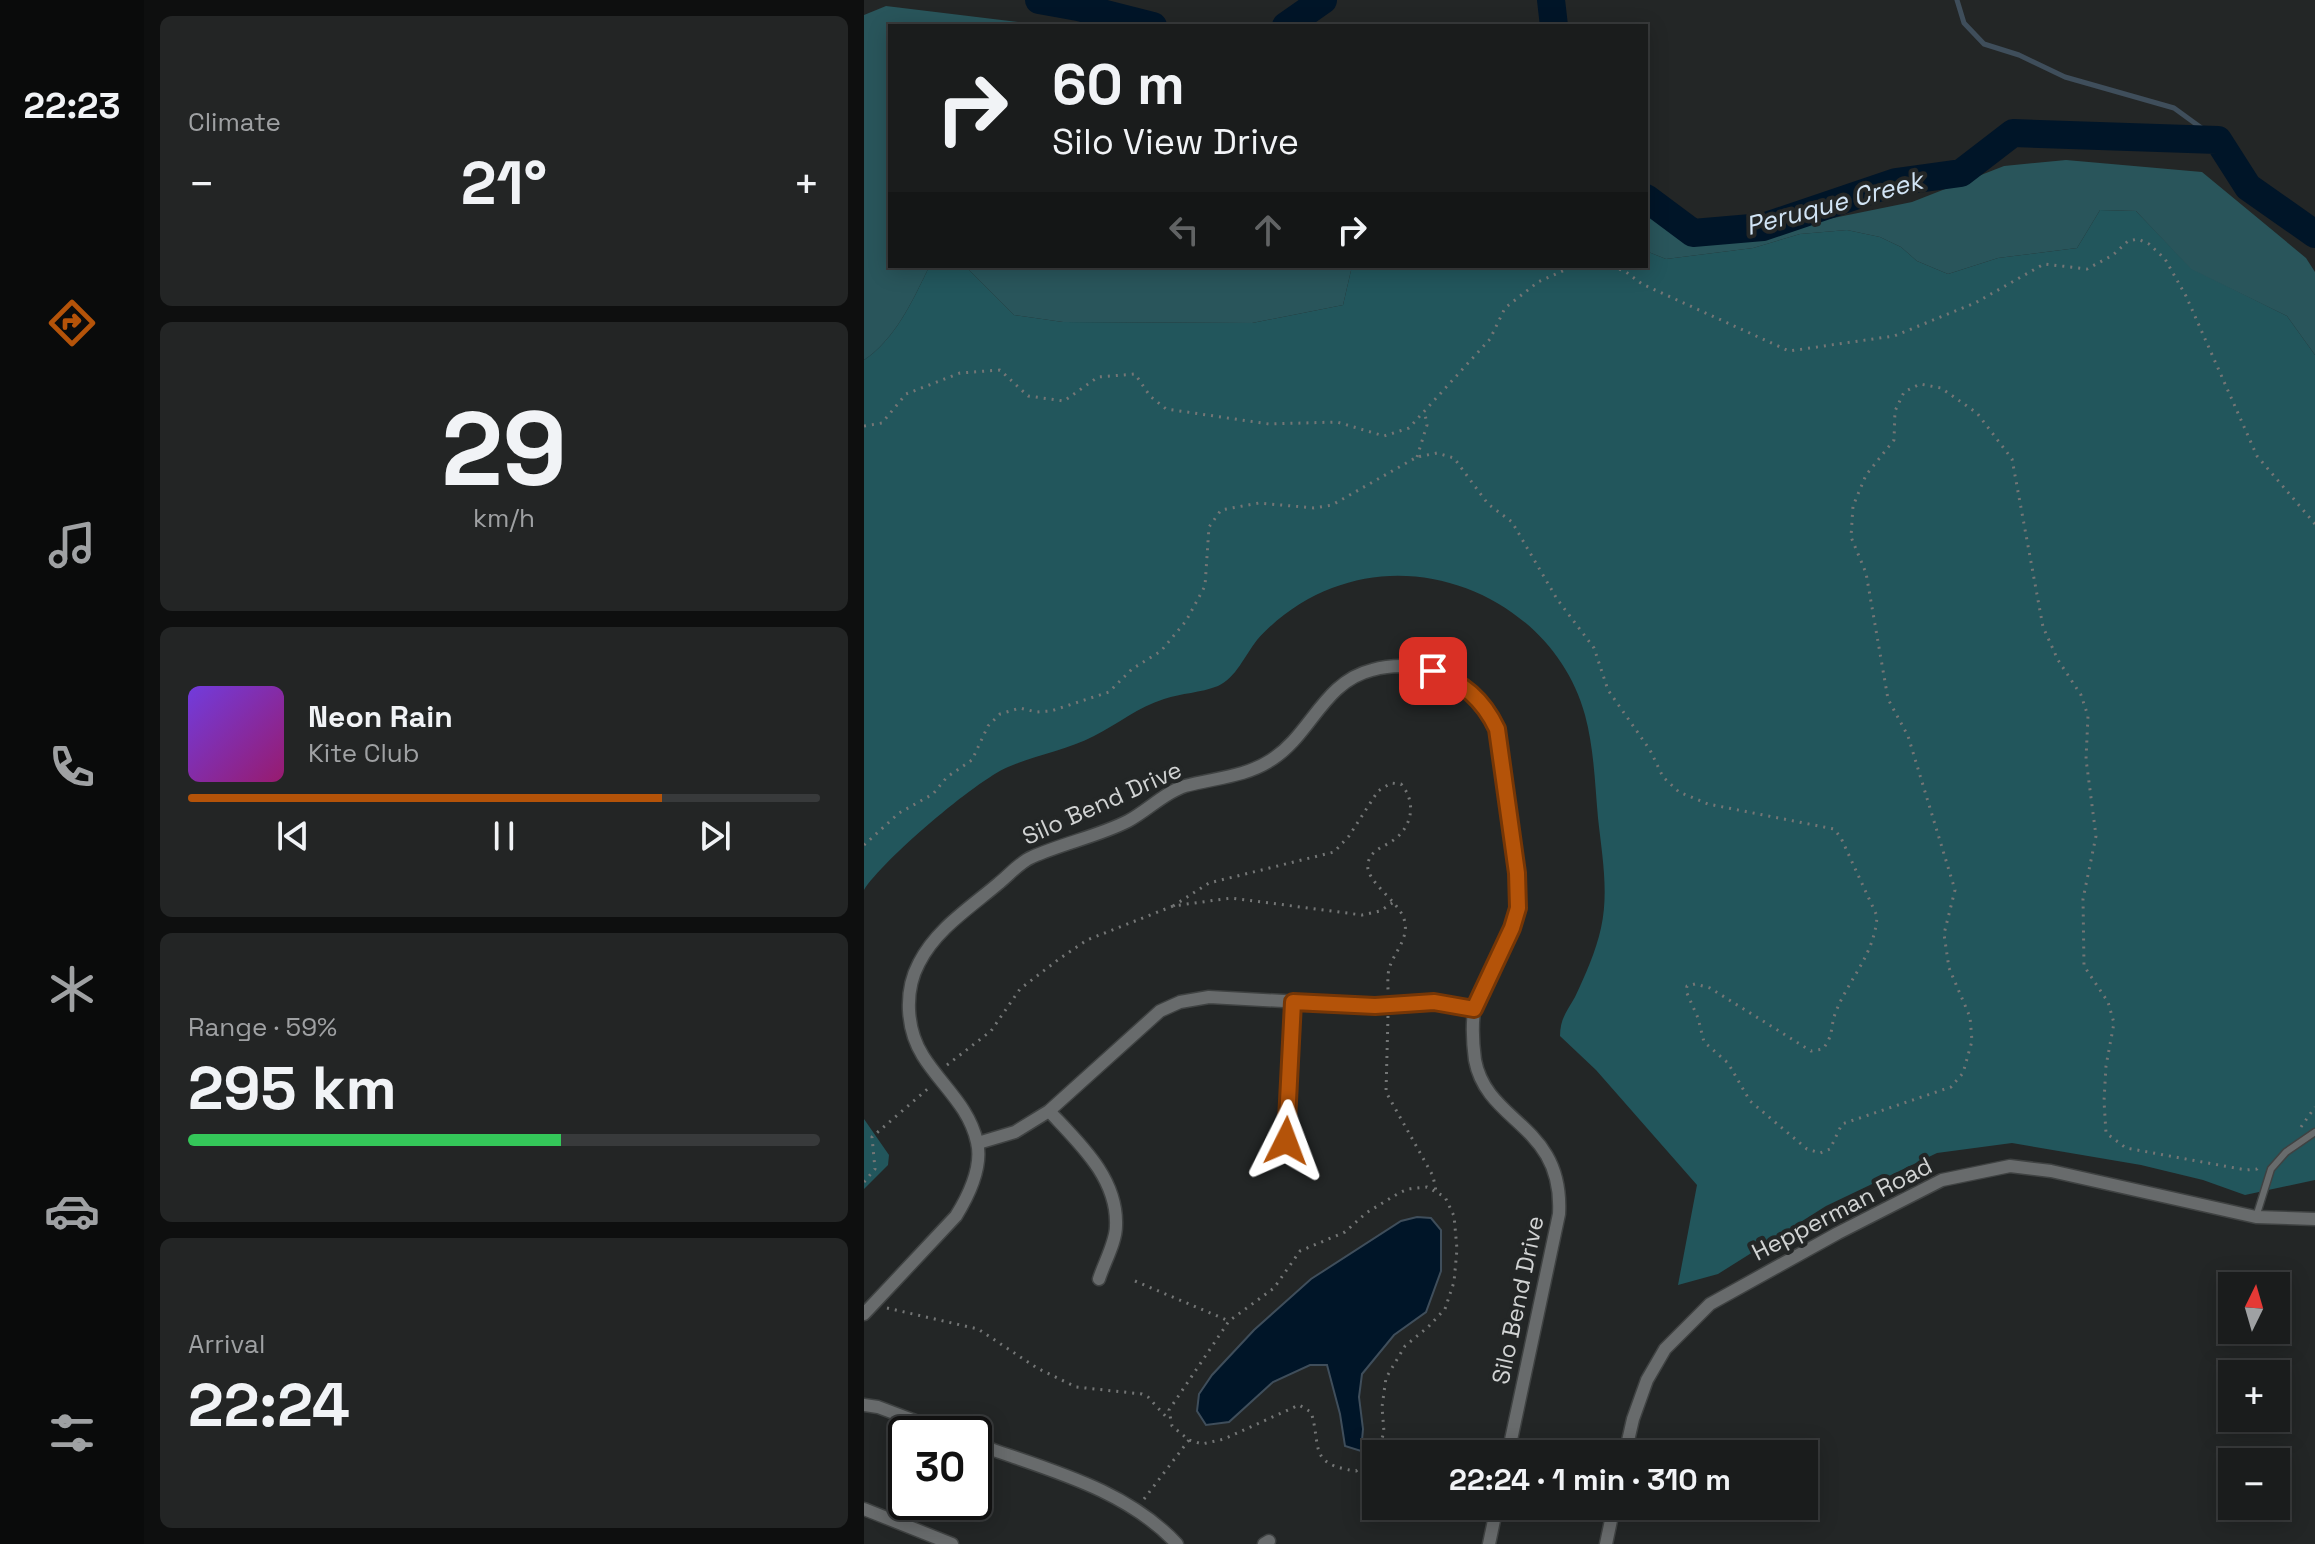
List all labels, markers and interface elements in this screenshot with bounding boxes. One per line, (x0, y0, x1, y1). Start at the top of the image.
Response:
text: 60 m (1052, 49, 1185, 120)
icon: right (920, 56, 1024, 160)
text: 22:23 (24, 83, 120, 129)
text: Climate (188, 105, 281, 139)
text: Silo View Drive (1052, 119, 1299, 165)
text: 21° (461, 145, 547, 222)
text: − (188, 156, 215, 212)
text: + (793, 156, 820, 212)
water label: Peruque Creek (1742, 162, 1929, 243)
icon: left (1162, 208, 1206, 252)
icon: ahead (1246, 208, 1290, 252)
icon: right (1330, 208, 1374, 252)
icon: directions (44, 295, 100, 351)
text: 29 (441, 383, 567, 515)
text: km/h (473, 501, 535, 535)
icon: music (44, 517, 100, 573)
pin (1399, 637, 1467, 705)
icon: arrive (1411, 649, 1455, 693)
text: Neon Rain (308, 697, 453, 736)
text: Kite Club (308, 736, 420, 770)
icon: phone (44, 739, 100, 795)
street label: Silo Bend Drive (1017, 754, 1186, 852)
icon: previous (271, 814, 315, 858)
icon: pause (482, 814, 526, 858)
icon: next (693, 814, 737, 858)
icon: climate (44, 961, 100, 1017)
text: Range · 59% (188, 1010, 337, 1044)
text: 295 km (188, 1050, 397, 1127)
position arrow (1244, 1099, 1328, 1183)
street label: Hepperman Road (1746, 1150, 1937, 1267)
icon: car (44, 1183, 100, 1239)
street label: Silo Bend Drive (1485, 1213, 1550, 1387)
north arrow (2218, 1272, 2290, 1344)
map controls (2218, 1272, 2290, 1520)
text: Arrival (188, 1327, 265, 1361)
button: + (2218, 1360, 2290, 1432)
text: 22:24 (188, 1367, 350, 1444)
icon: filters (44, 1405, 100, 1461)
speed limit sign: 30 (888, 1416, 992, 1520)
button: − (2218, 1448, 2290, 1520)
text: 22:24 · 1 min · 310 m (1449, 1460, 1731, 1499)

